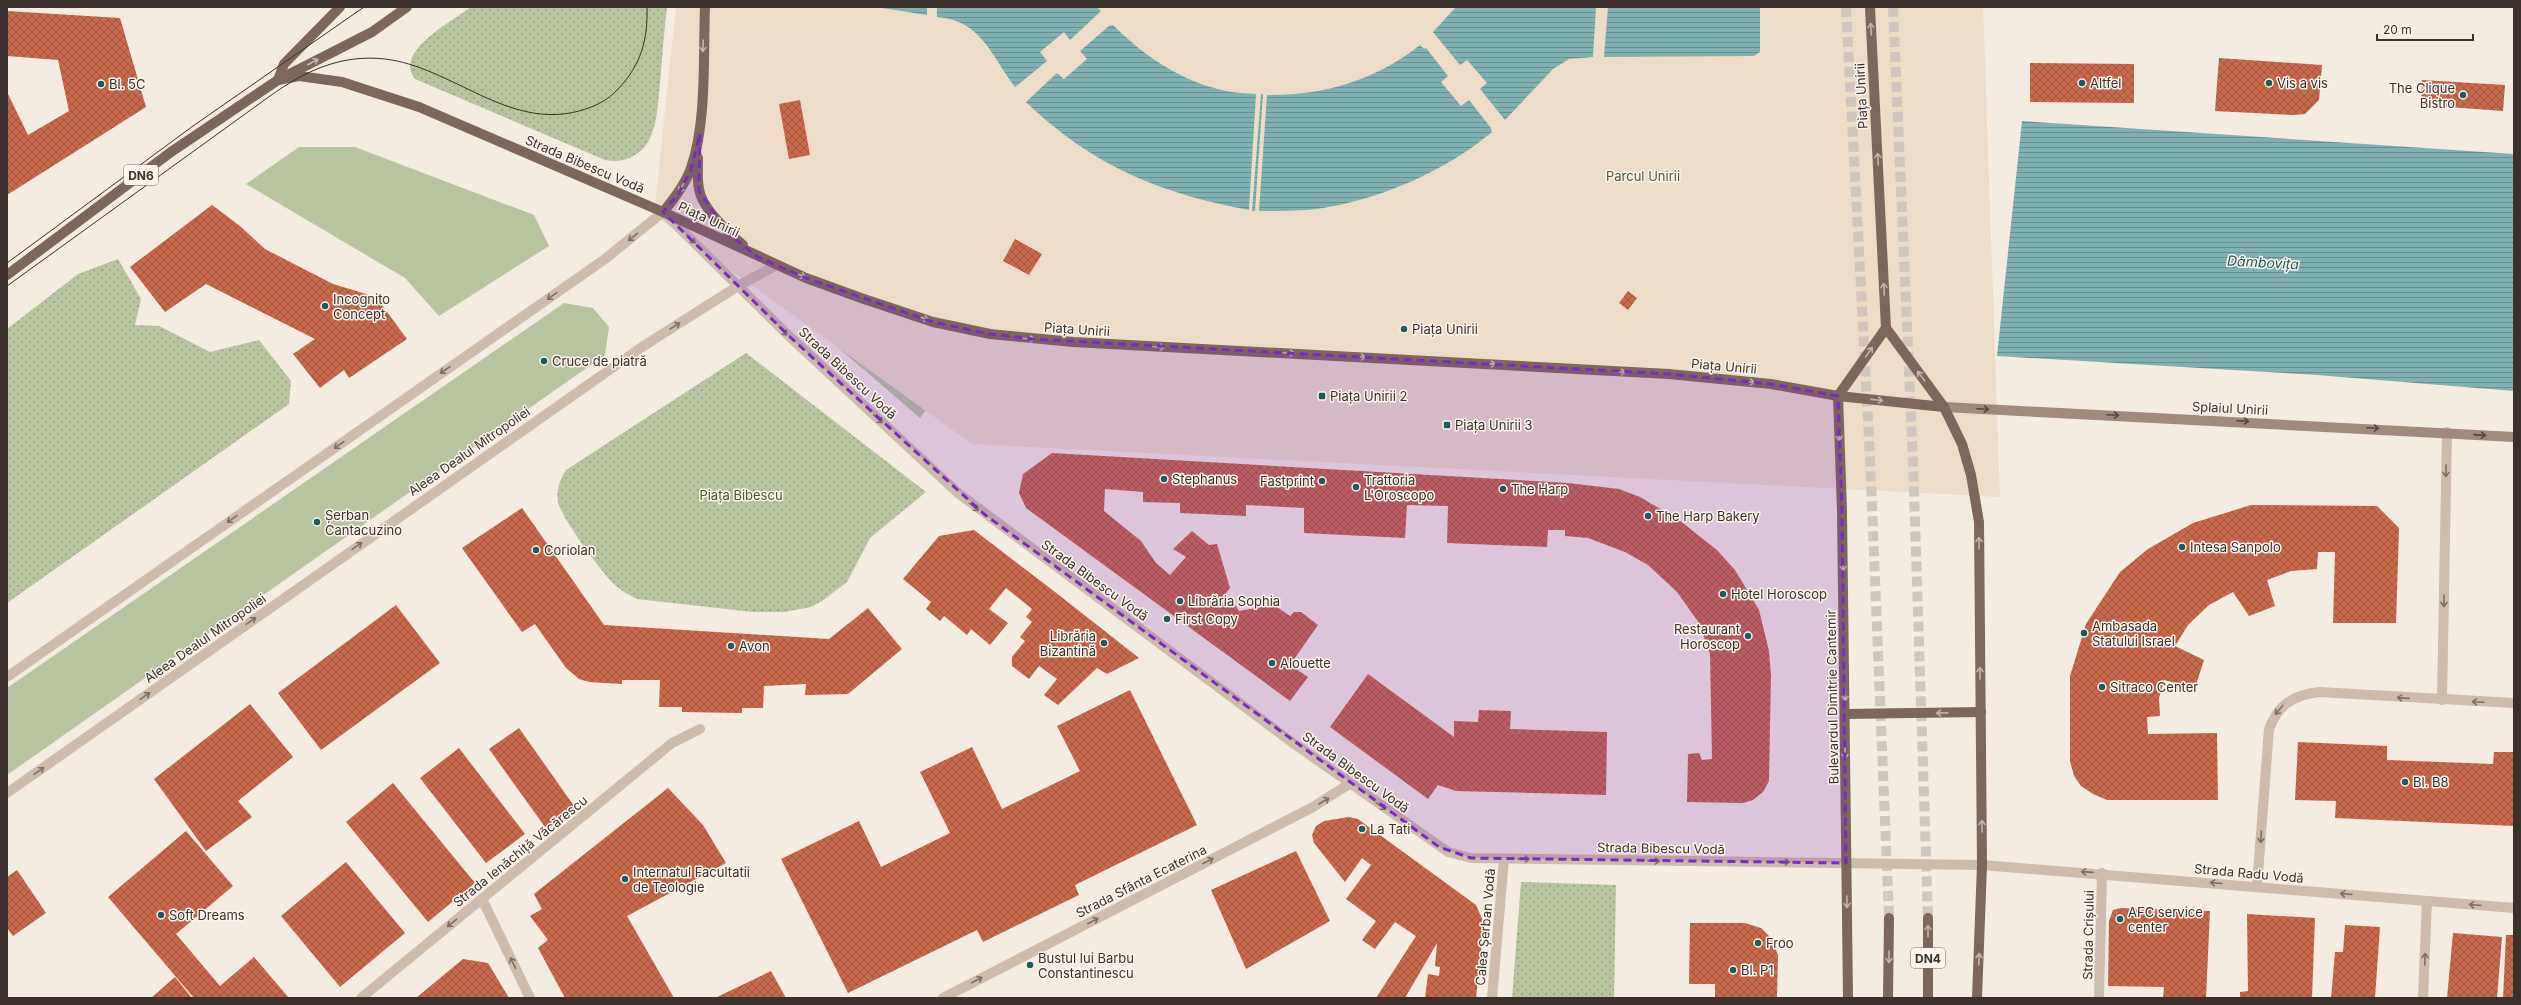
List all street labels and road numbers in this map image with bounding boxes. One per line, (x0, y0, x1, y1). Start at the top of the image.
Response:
street label: Piața Unirii (1851, 63, 1872, 129)
street label: Strada Bibescu Vodă (523, 132, 647, 196)
road number: DN6 (124, 165, 158, 185)
street label: Piața Unirii (675, 198, 742, 241)
street label: Piața Unirii (1043, 319, 1110, 340)
street label: Strada Bibescu Vodă (796, 324, 900, 422)
street label: Piața Unirii (1690, 355, 1758, 378)
street label: Splaiul Unirii (2191, 398, 2269, 418)
street label: Aleea Dealul Mitropoliei (405, 403, 533, 499)
street label: Strada Bibescu Vodă (1039, 536, 1151, 624)
street label: Aleea Dealul Mitropoliei (141, 590, 269, 686)
street label: Bulevardul Dimitrie Cantemir (1822, 609, 1842, 785)
street label: Strada Bibescu Vodă (1300, 728, 1412, 816)
street label: Strada Ienăchiță Văcărescu (450, 792, 591, 911)
street label: Strada Bibescu Vodă (1597, 839, 1725, 857)
street label: Strada Sfânta Ecaterina (1073, 841, 1209, 921)
street label: Strada Radu Vodă (2194, 860, 2304, 886)
street label: Calea Șerban Vodă (1472, 868, 1499, 986)
street label: Strada Crișului (2079, 890, 2097, 980)
road number: DN4 (1911, 948, 1945, 968)

